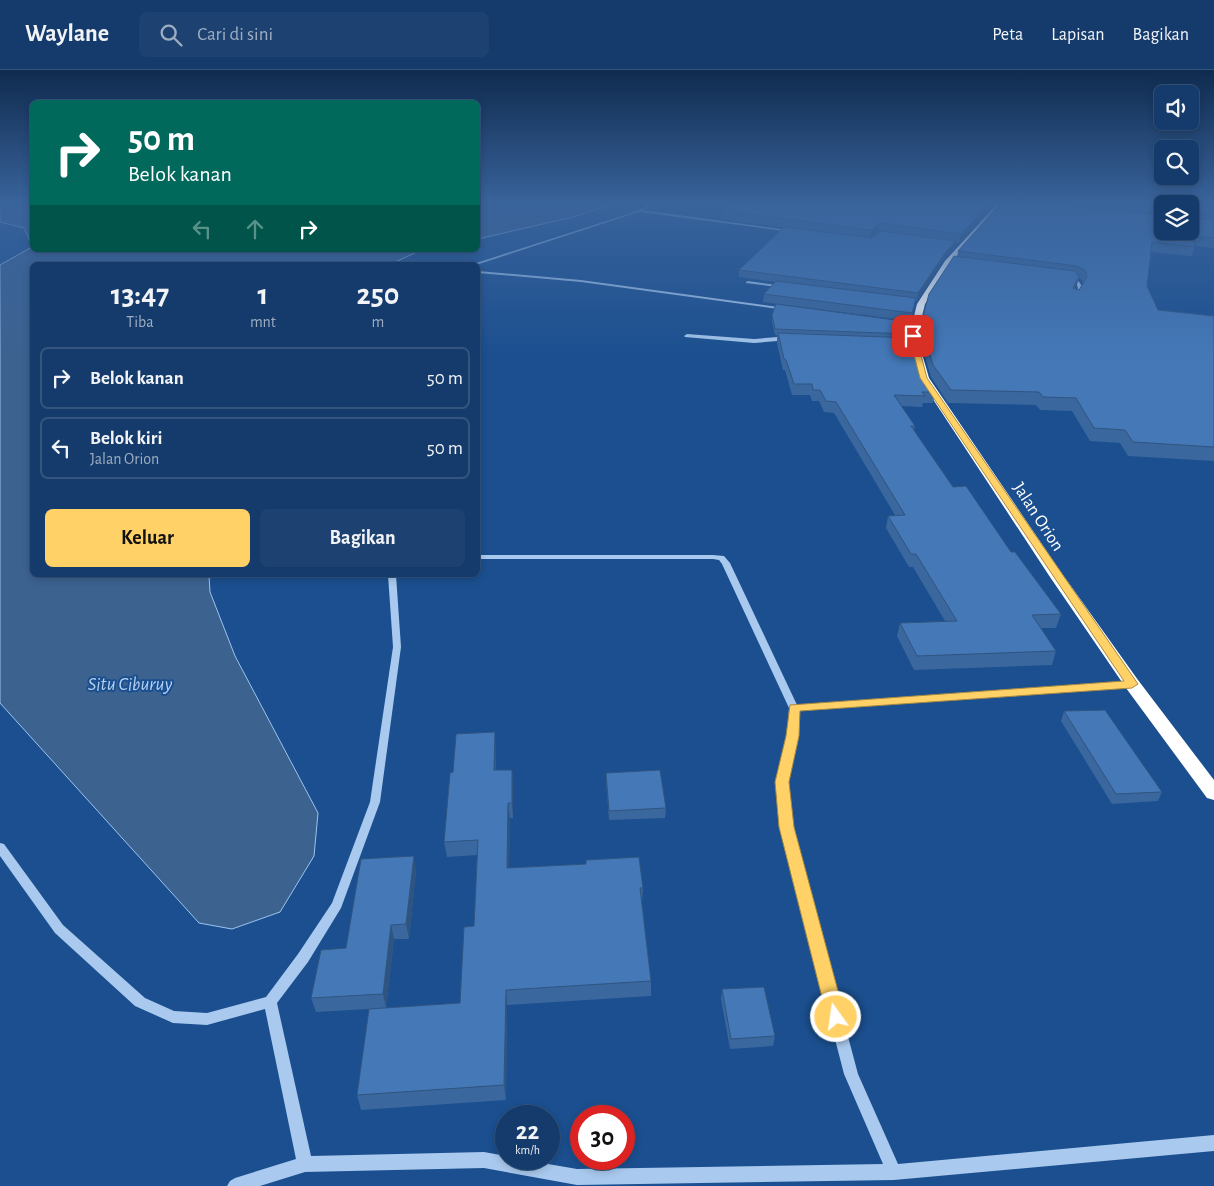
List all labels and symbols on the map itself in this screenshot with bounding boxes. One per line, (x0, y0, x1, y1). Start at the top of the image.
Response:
pin (892, 315, 934, 357)
street label: Jalan Orion (1009, 479, 1067, 555)
water label: Situ Ciburuy (88, 675, 173, 694)
position arrow (809, 990, 861, 1042)
speed limit sign: 30 (570, 1105, 635, 1170)

